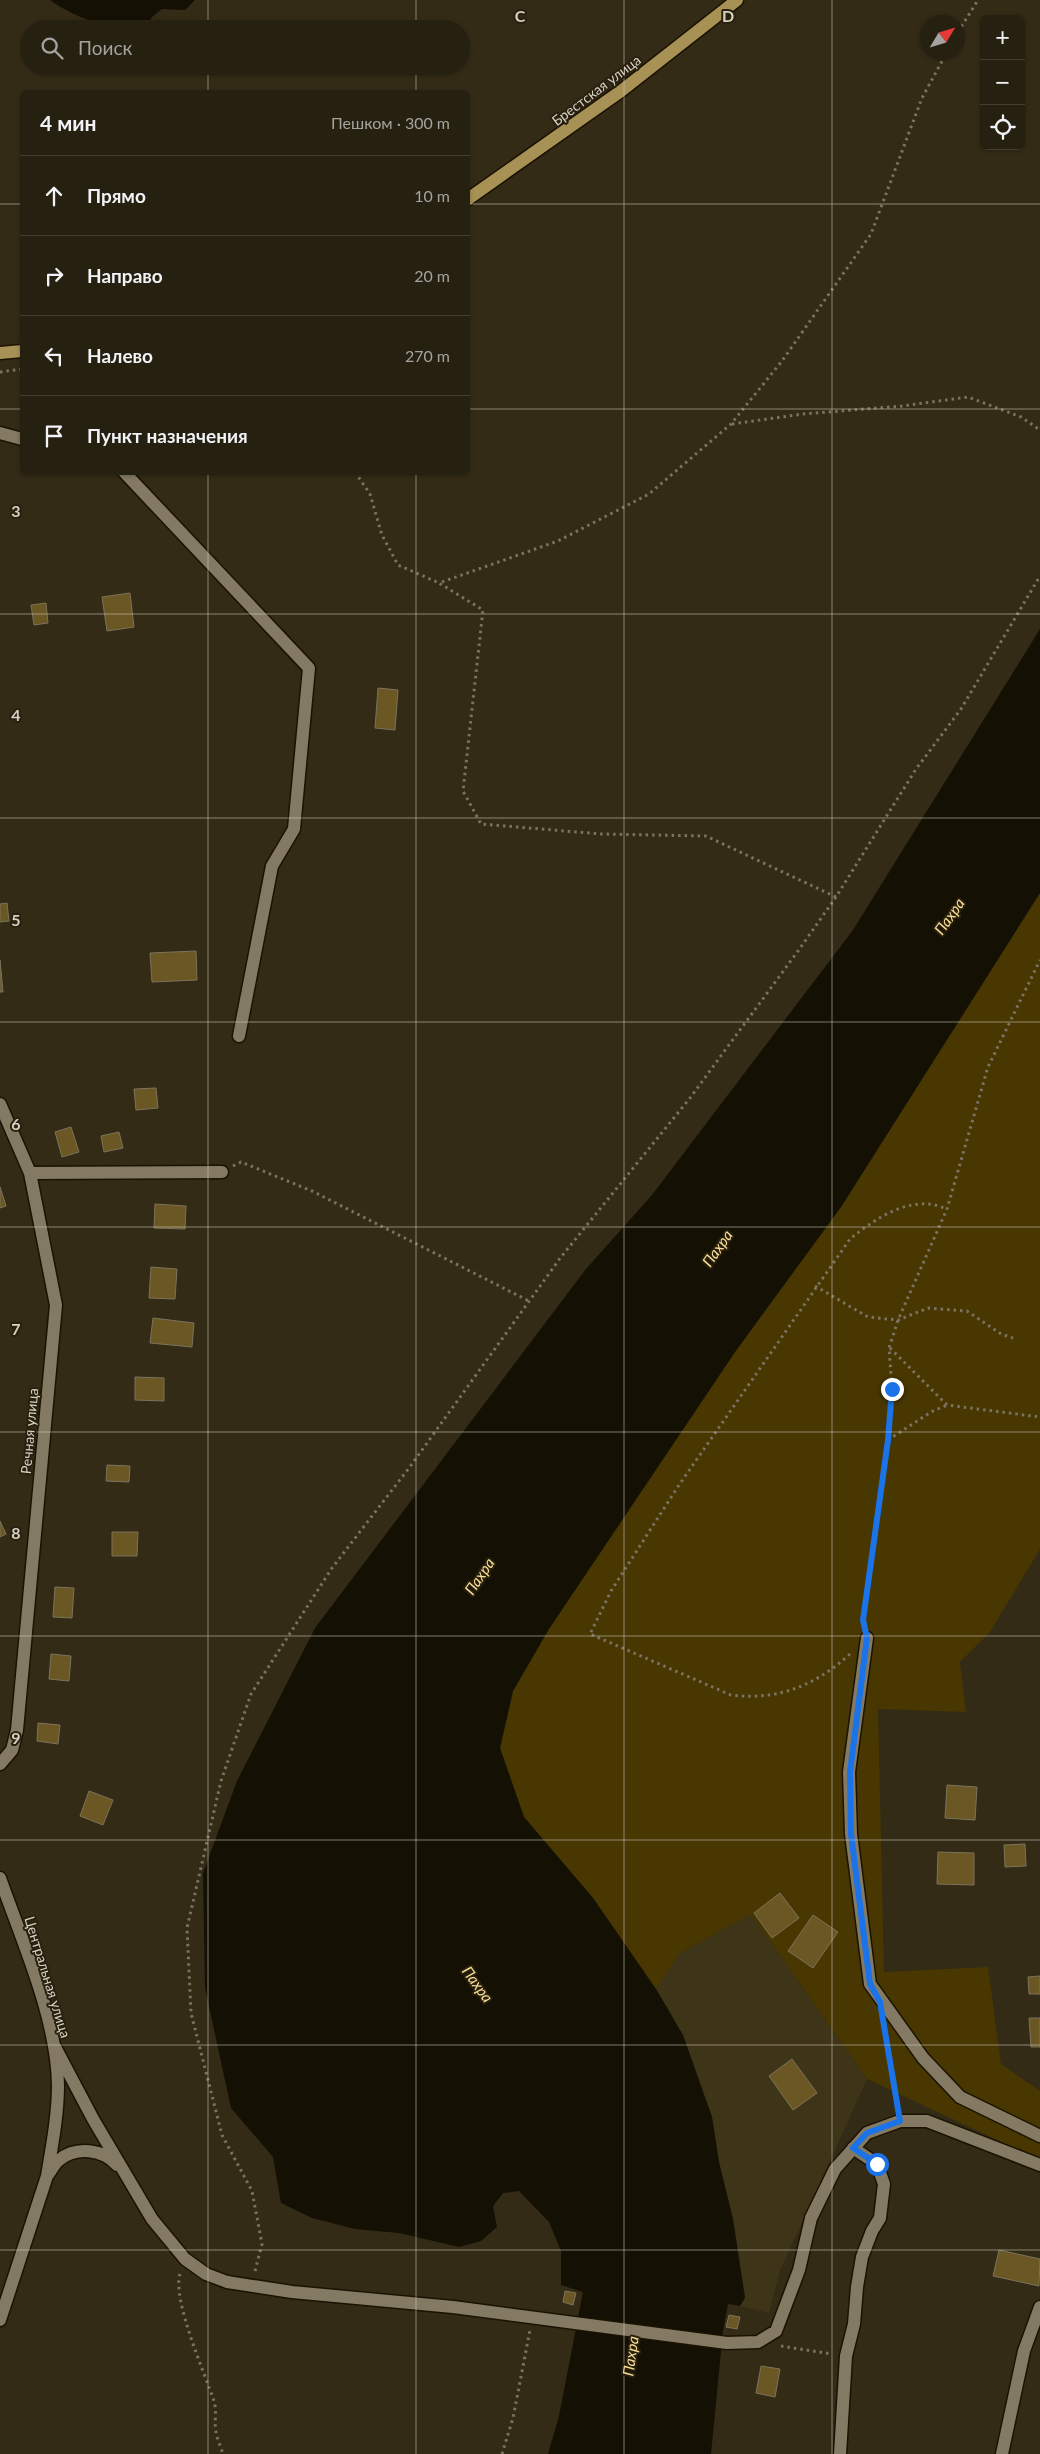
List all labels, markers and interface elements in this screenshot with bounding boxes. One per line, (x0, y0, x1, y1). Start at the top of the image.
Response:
text: C (515, 6, 526, 25)
text: D (722, 6, 734, 25)
north arrow (920, 15, 965, 60)
map controls (980, 15, 1025, 150)
button: + (980, 15, 1025, 60)
search box (20, 20, 470, 75)
icon: search (38, 34, 66, 62)
text: Поиск (78, 36, 132, 59)
street label: Брестская улица (548, 51, 644, 129)
button: − (980, 60, 1025, 105)
button: locate (980, 105, 1025, 150)
text: 4 мин (40, 110, 97, 135)
text: Пешком · 300 m (331, 113, 450, 132)
icon: ahead (40, 182, 68, 210)
text: Прямо (87, 184, 146, 207)
text: 10 m (414, 186, 450, 205)
icon: right (40, 262, 68, 290)
text: Направо (87, 264, 163, 287)
text: 20 m (414, 266, 450, 285)
icon: left (40, 342, 68, 370)
text: Налево (87, 344, 153, 367)
text: 270 m (405, 346, 450, 365)
icon: arrive (40, 422, 68, 450)
text: Пункт назначения (87, 424, 248, 447)
text: 3 (11, 501, 21, 520)
text: 4 (11, 705, 21, 724)
water label: Пахра (930, 894, 968, 938)
text: 5 (11, 910, 21, 929)
text: 6 (11, 1114, 21, 1133)
water label: Пахра (698, 1226, 736, 1270)
text: 7 (11, 1319, 21, 1338)
route end (881, 1378, 904, 1401)
street label: Речная улица (17, 1387, 41, 1475)
text: 8 (11, 1523, 21, 1542)
water label: Пахра (460, 1554, 498, 1598)
text: 9 (11, 1728, 21, 1747)
street label: Центральная улица (21, 1914, 75, 2040)
water label: Пахра (459, 1962, 497, 2006)
route start (866, 2153, 889, 2176)
water label: Пахра (618, 2334, 642, 2377)

